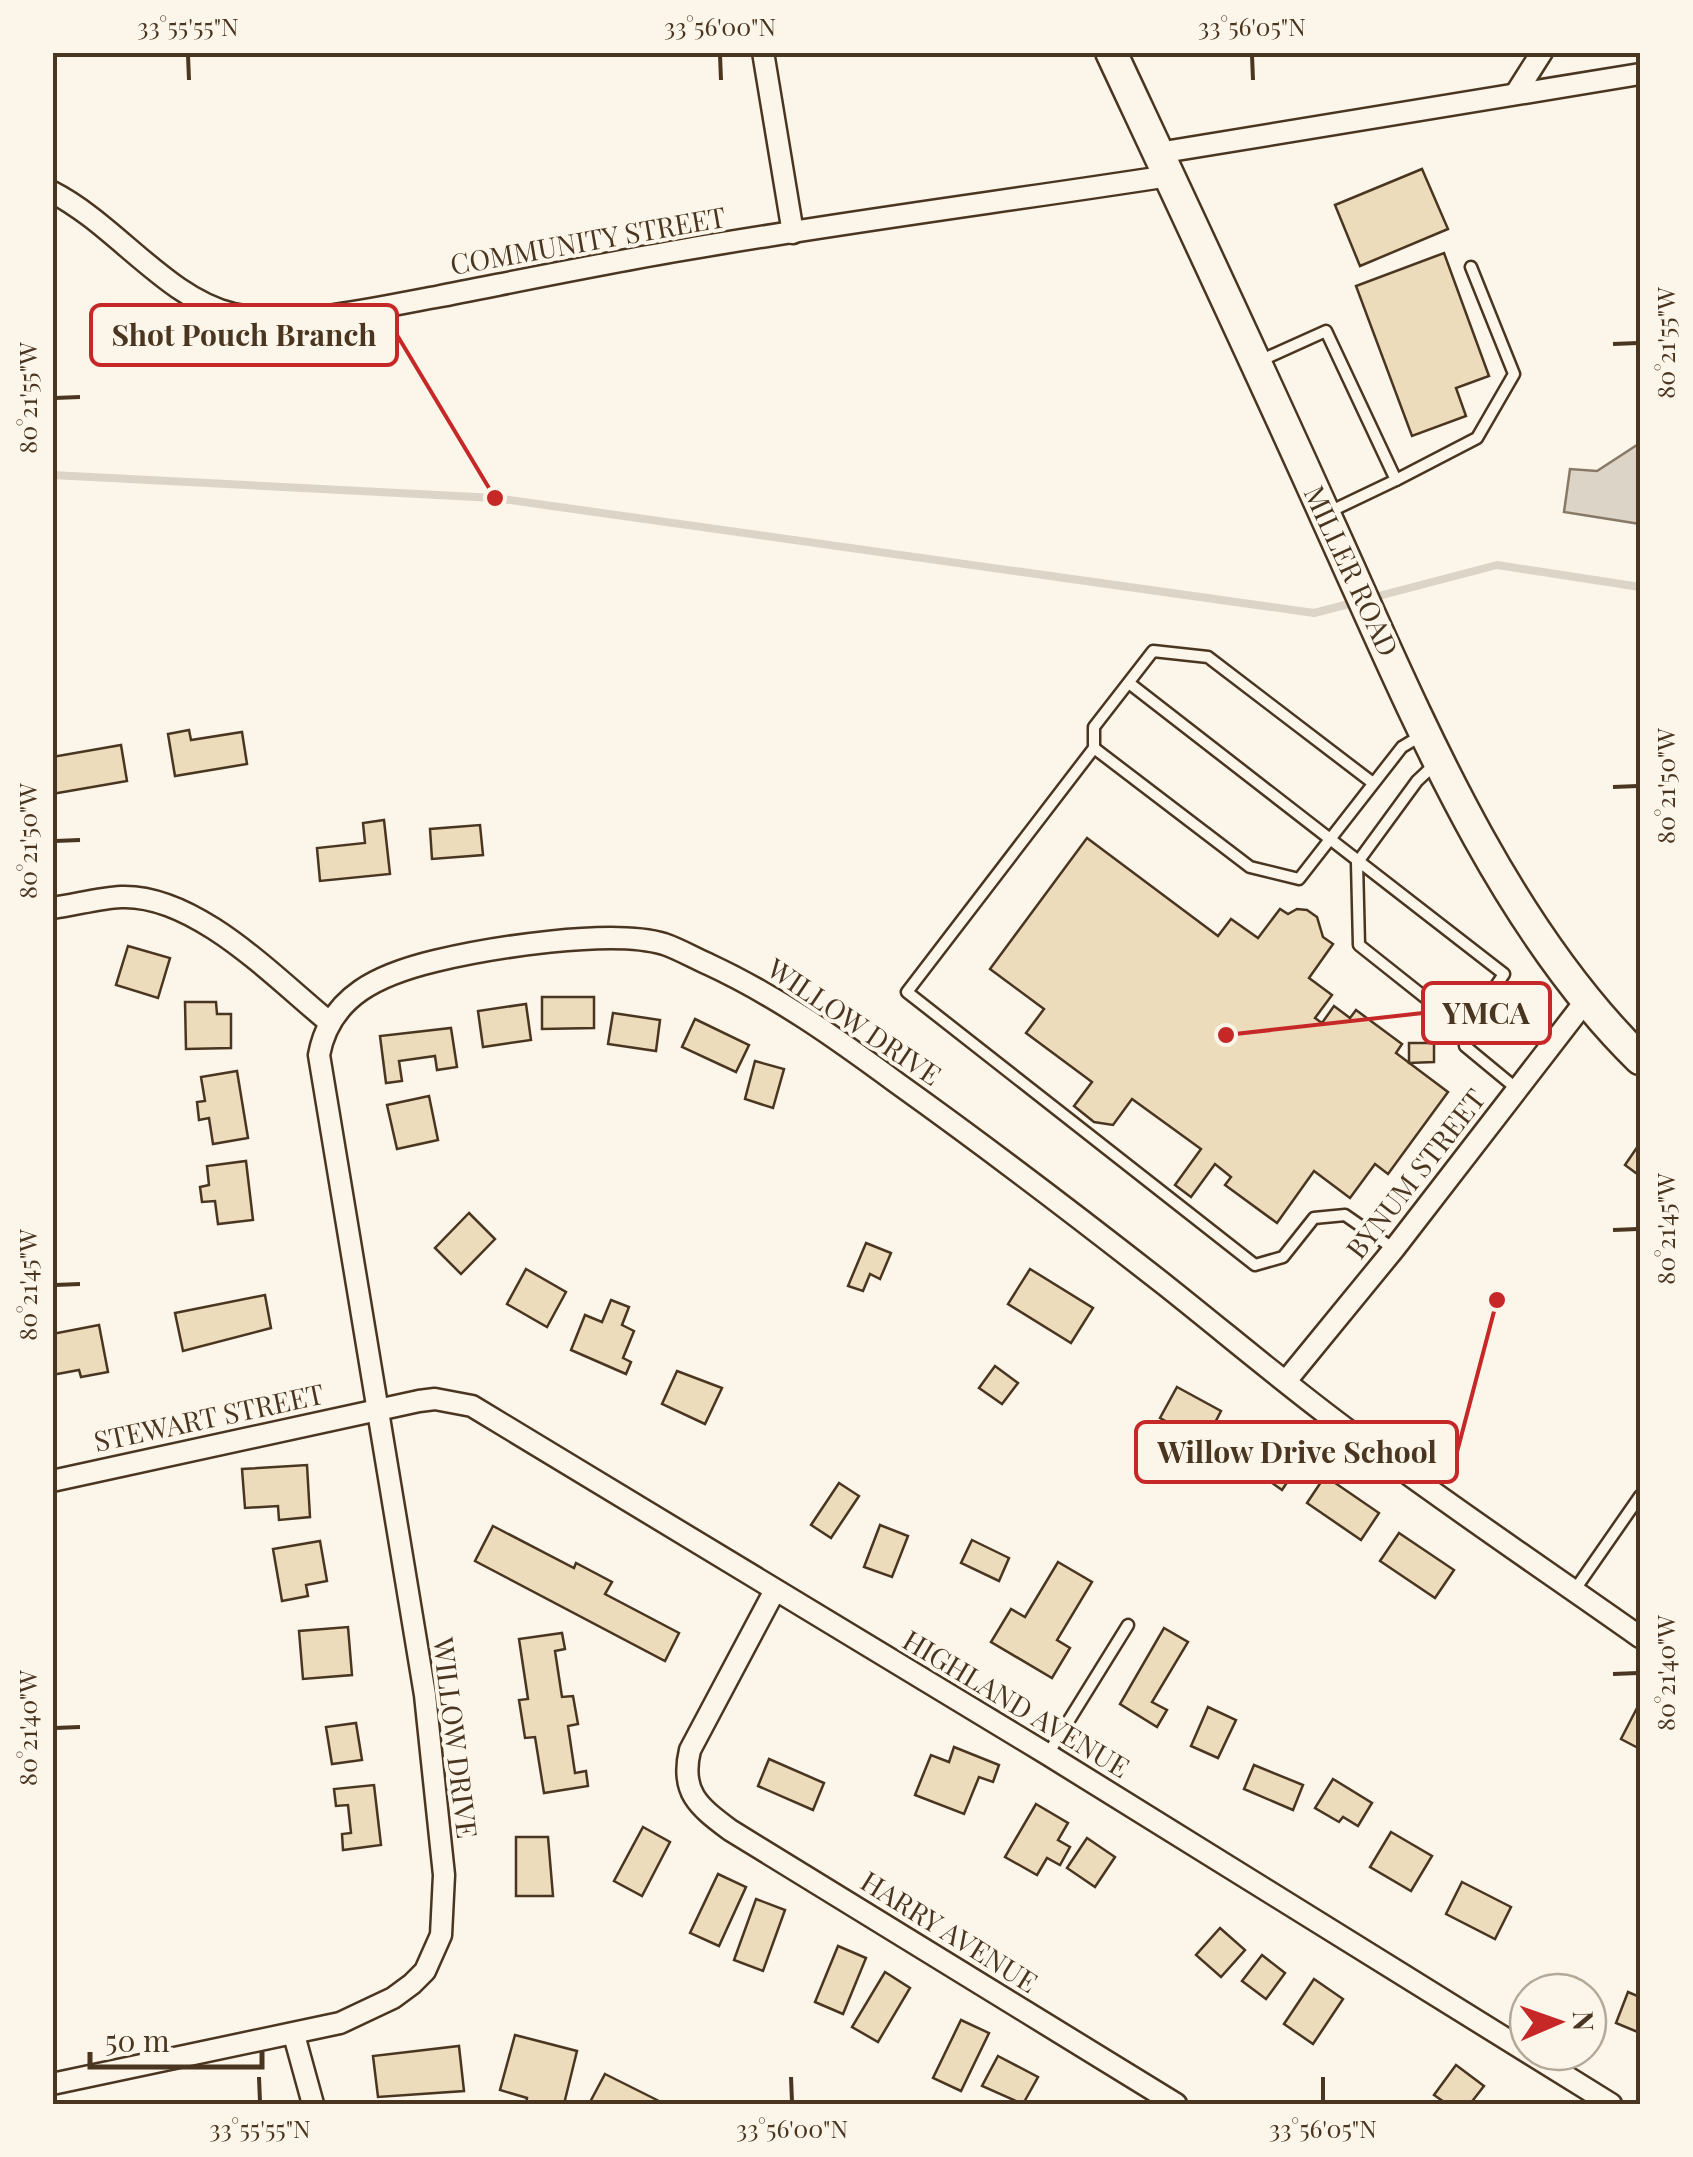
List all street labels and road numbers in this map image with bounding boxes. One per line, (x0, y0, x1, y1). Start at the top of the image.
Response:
street label: COMMUNITY STREET (447, 197, 728, 282)
street label: MILLER ROAD (1297, 479, 1408, 662)
street label: WILLOW DRIVE (760, 948, 949, 1093)
street label: BYNUM STREET (1337, 1081, 1493, 1266)
street label: STEWART STREET (90, 1374, 327, 1459)
street label: HIGHLAND AVENUE (897, 1620, 1137, 1785)
street label: WILLOW DRIVE (426, 1634, 487, 1840)
street label: HARRY AVENUE (854, 1862, 1045, 2000)

